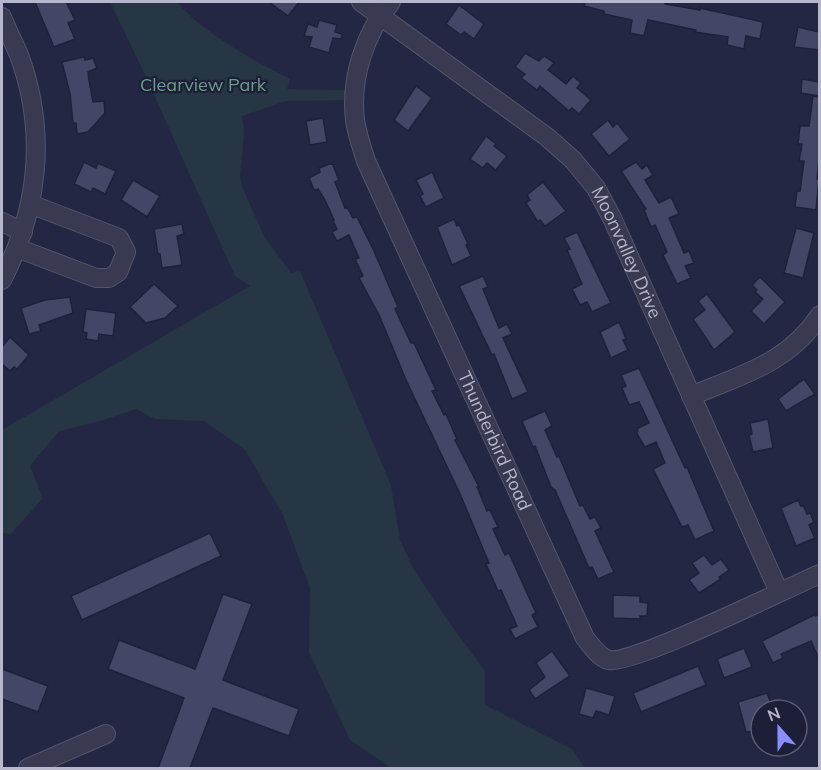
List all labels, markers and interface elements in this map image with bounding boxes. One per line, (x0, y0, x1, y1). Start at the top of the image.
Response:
park label: Clearview Park (140, 73, 267, 96)
street label: Moonvalley Drive (586, 182, 667, 322)
street label: Thunderbird Road (453, 367, 537, 514)
north arrow (749, 698, 809, 758)
text: N (764, 702, 783, 725)

